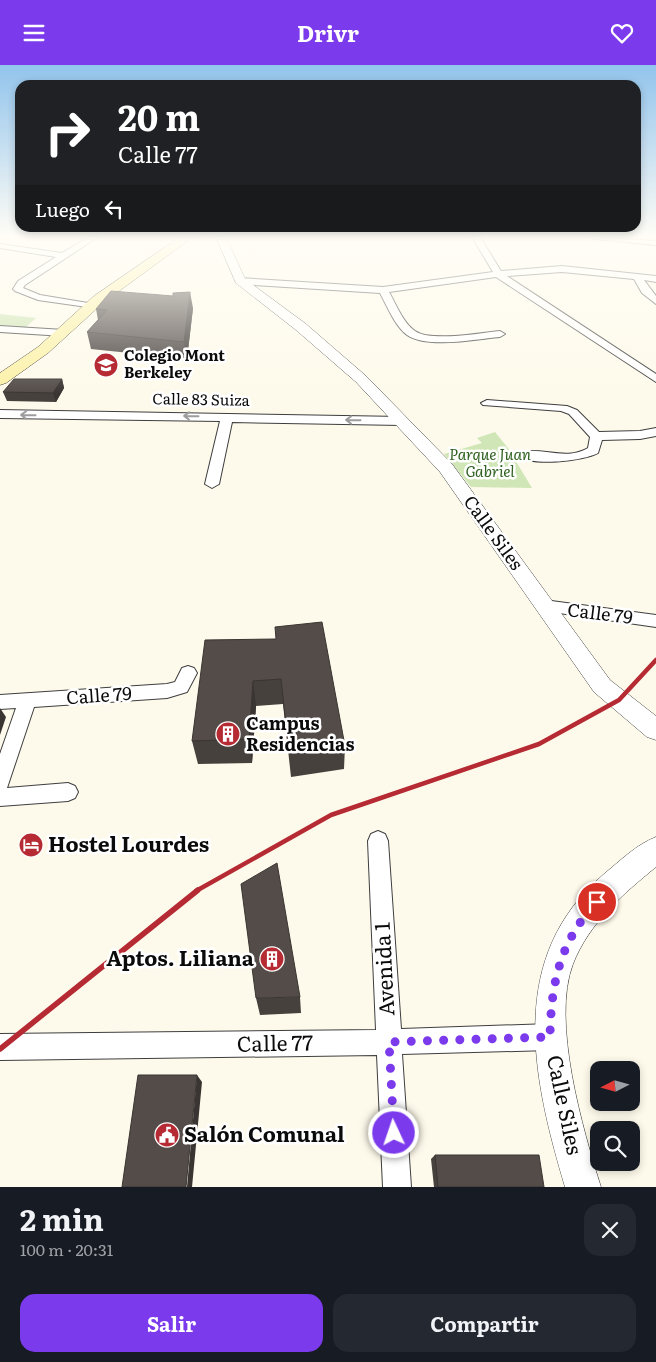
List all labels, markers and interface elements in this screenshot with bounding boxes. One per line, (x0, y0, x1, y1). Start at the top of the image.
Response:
text: Drivr (297, 16, 359, 49)
icon: menu (20, 19, 48, 47)
icon: heart (608, 19, 636, 47)
text: 20 m (118, 90, 200, 142)
icon: right (35, 100, 100, 165)
text: Calle 77 (118, 137, 198, 170)
text: Luego (35, 195, 90, 223)
icon: left (100, 195, 128, 223)
place label: Colegio Mont Berkeley (124, 343, 225, 383)
school or university icon: Colegio Mont Berkeley (93, 352, 119, 378)
street label: Calle 83 Suiza (152, 386, 251, 411)
one-way arrow (20, 410, 36, 419)
one-way arrow (183, 411, 199, 421)
one-way arrow (345, 415, 362, 425)
park label: Parque Juan Gabriel (449, 442, 531, 482)
street label: Calle Siles (458, 489, 531, 575)
street label: Calle 79 (566, 595, 634, 630)
street label: Calle 79 (65, 679, 132, 710)
place label: Campus Residencias (246, 709, 354, 757)
building icon: Campus Residencias (215, 721, 241, 747)
place label: Hostel Lourdes (48, 827, 209, 858)
hotel icon: Hostel Lourdes (18, 832, 44, 858)
pin (576, 881, 618, 923)
icon: arrive (583, 888, 611, 916)
street label: Avenida 1 (365, 921, 400, 1017)
place label: Aptos. Liliana (106, 941, 255, 972)
building icon: Aptos. Liliana (259, 946, 285, 972)
street label: Calle 77 (237, 1025, 314, 1058)
street label: Calle Siles (541, 1052, 592, 1157)
north arrow (590, 1061, 640, 1111)
map controls (590, 1061, 640, 1171)
position arrow (367, 1106, 419, 1158)
place label: Salón Comunal (184, 1117, 345, 1148)
button: search (590, 1121, 640, 1171)
public building icon: Salón Comunal (154, 1122, 180, 1148)
text: 2 min (20, 1196, 104, 1240)
button: close (584, 1204, 636, 1256)
text: 100 m · 20:31 (20, 1237, 113, 1261)
button: Salir (20, 1294, 323, 1352)
button: Compartir (333, 1294, 636, 1352)

